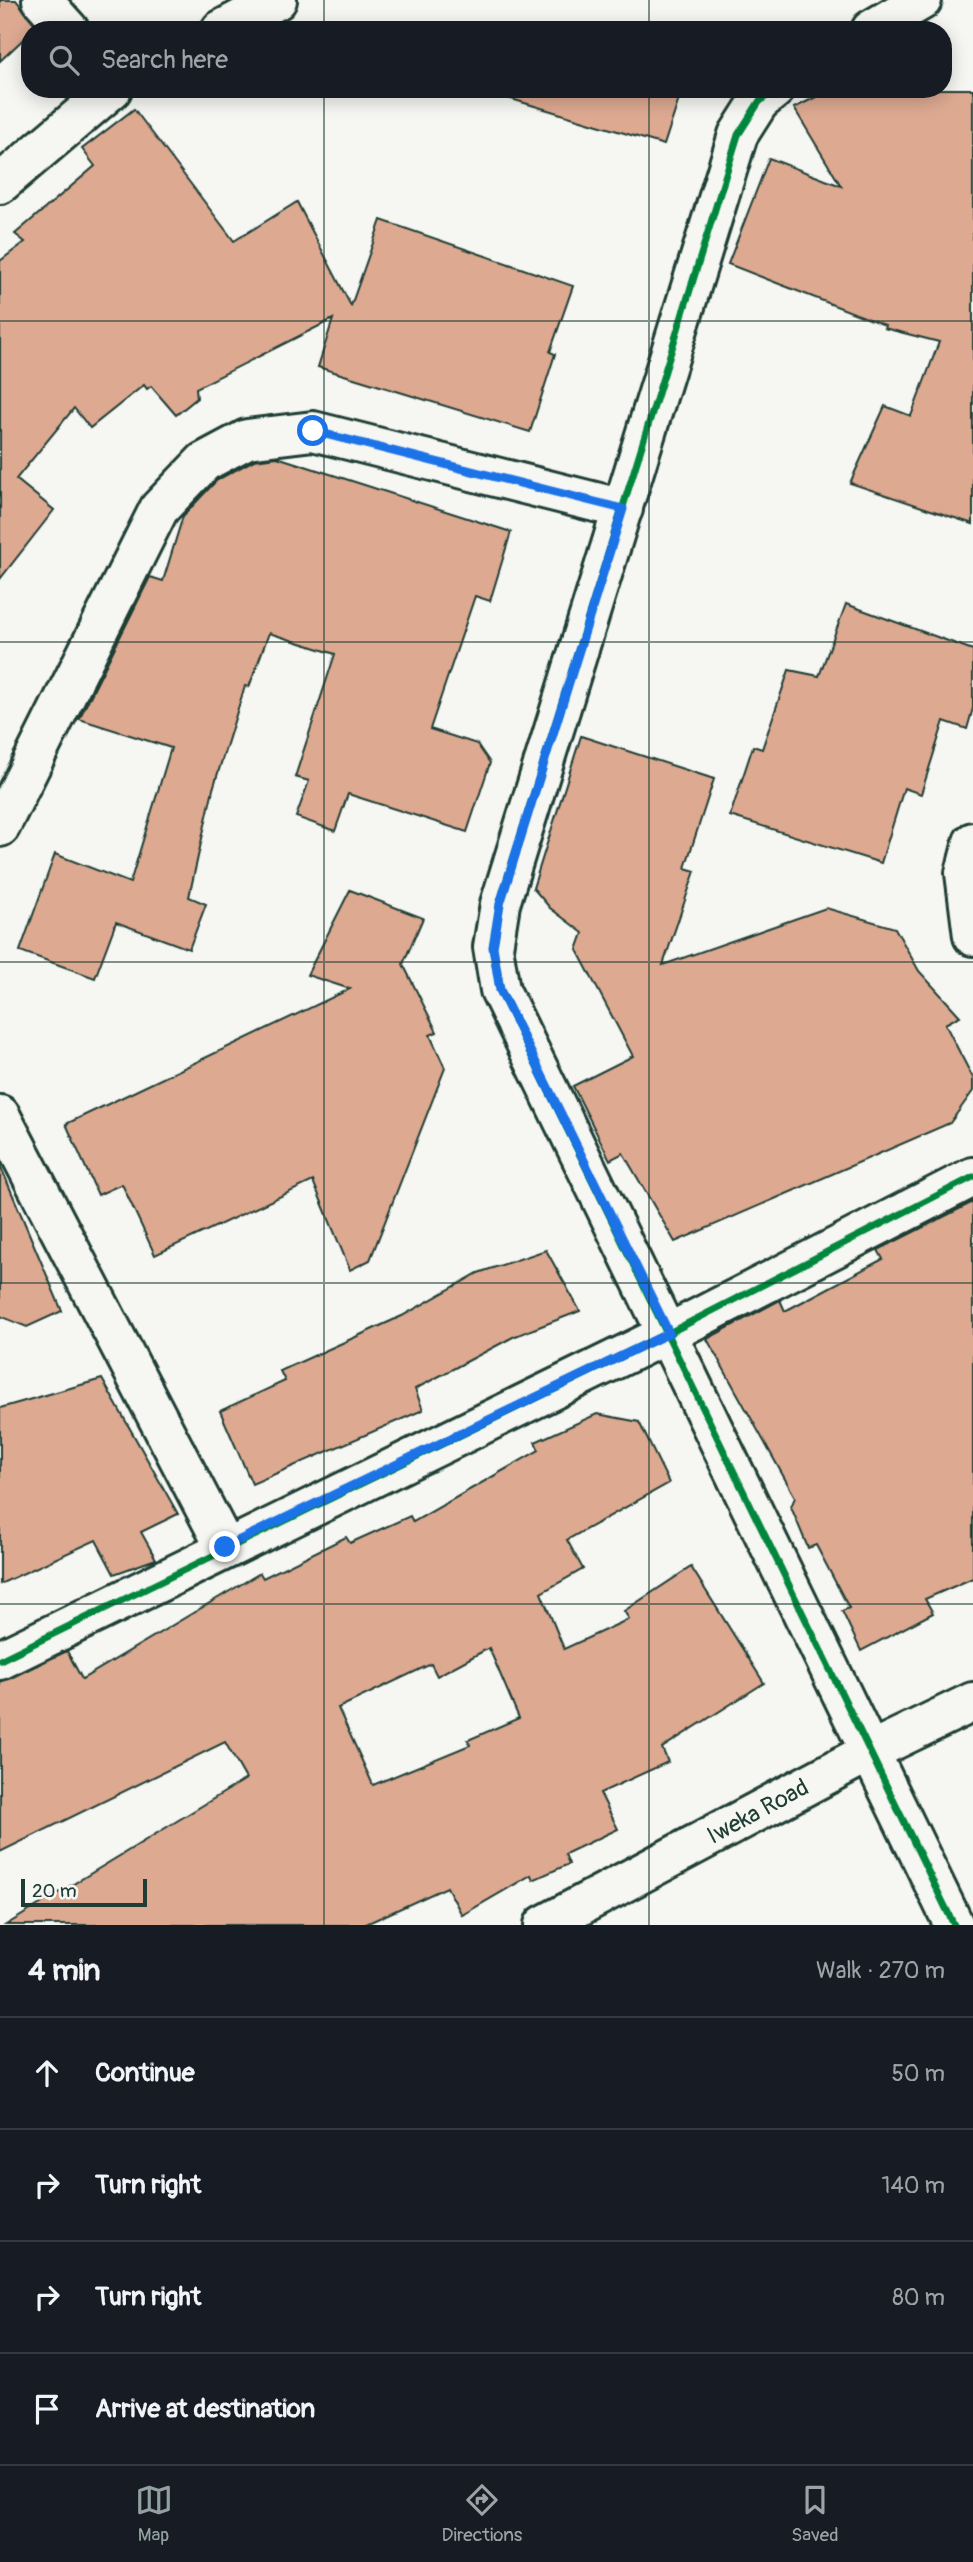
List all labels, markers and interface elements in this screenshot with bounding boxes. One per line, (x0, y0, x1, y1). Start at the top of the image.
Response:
search box (21, 21, 952, 98)
icon: search (45, 41, 83, 79)
text: Search here (101, 44, 228, 76)
route start (297, 415, 328, 446)
route end (209, 1531, 240, 1562)
street label: Iweka Road (702, 1773, 814, 1851)
scale bar (21, 1876, 147, 1908)
text: 20 m (32, 1879, 77, 1903)
text: 4 min (28, 1952, 101, 1989)
text: Walk · 270 m (816, 1956, 945, 1985)
icon: ahead (28, 2054, 66, 2092)
text: Continue (95, 2057, 195, 2089)
text: 50 m (891, 2059, 945, 2088)
icon: right (28, 2166, 66, 2204)
text: Turn right (95, 2169, 201, 2201)
text: 140 m (882, 2171, 945, 2200)
icon: right (28, 2278, 66, 2316)
text: Turn right (95, 2281, 201, 2313)
text: 80 m (892, 2283, 945, 2312)
icon: arrive (28, 2390, 66, 2428)
text: Arrive at destination (95, 2393, 315, 2425)
tab: Map (135, 2481, 173, 2547)
tab: Directions (442, 2481, 522, 2547)
tab: Saved (791, 2481, 838, 2547)

